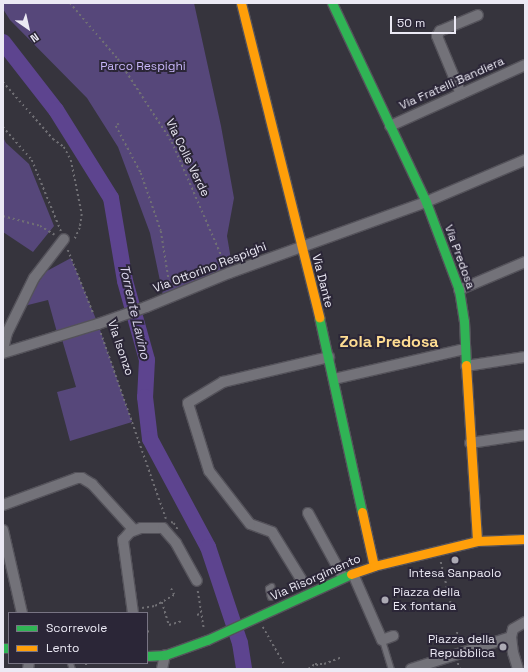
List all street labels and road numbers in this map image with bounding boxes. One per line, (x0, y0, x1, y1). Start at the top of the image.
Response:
street label: Via Fratelli Bandiera (397, 54, 507, 114)
street label: Via Colle Verde (162, 117, 212, 199)
street label: Via Predosa (441, 223, 477, 291)
street label: Via Ottorino Respighi (151, 240, 269, 296)
street label: Via Dante (308, 253, 336, 309)
street label: Via Isonzo (104, 318, 136, 378)
street label: Via Risorgimento (269, 552, 363, 604)

